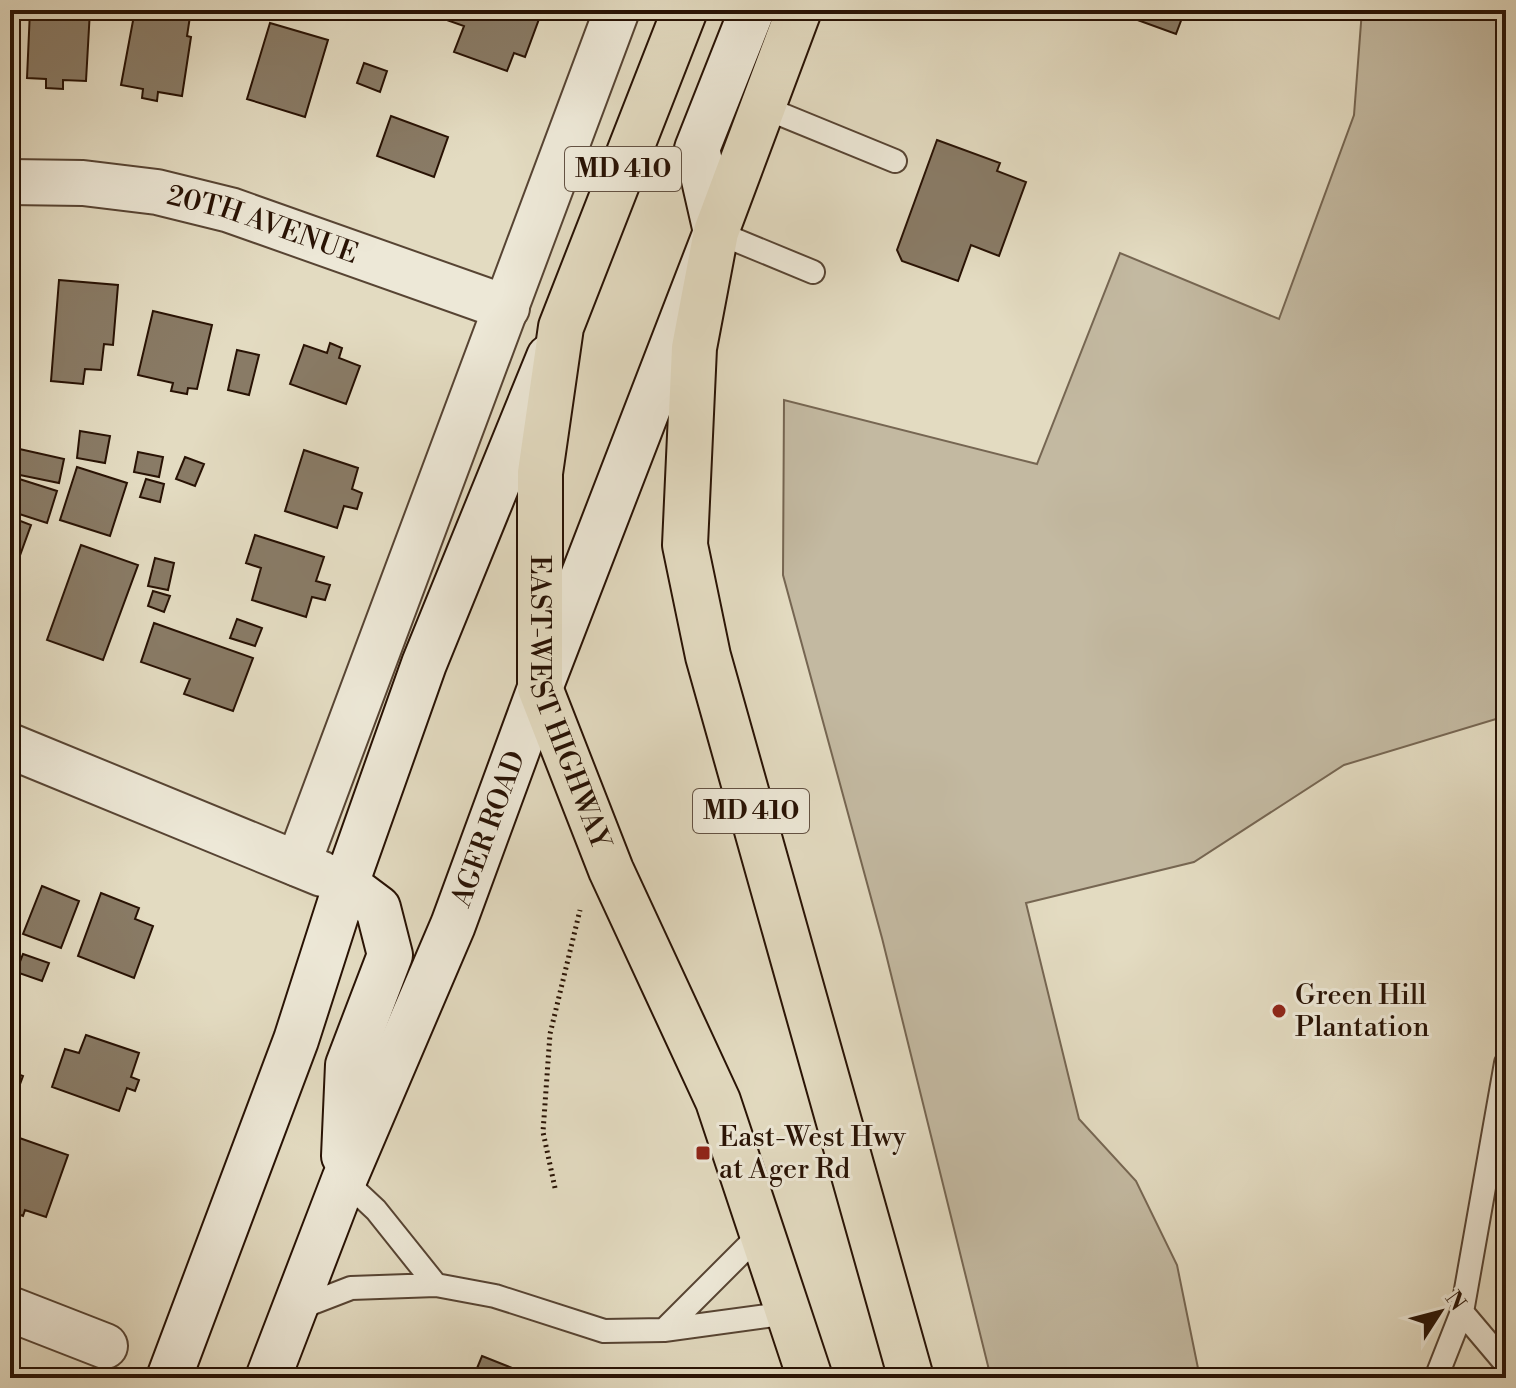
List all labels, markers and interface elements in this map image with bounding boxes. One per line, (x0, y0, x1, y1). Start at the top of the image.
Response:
road number: MD 410 (565, 147, 681, 191)
street label: 20TH AVENUE (164, 178, 363, 271)
street label: EAST-WEST HIGHWAY (521, 555, 619, 855)
street label: AGER ROAD (443, 746, 533, 912)
road number: MD 410 (693, 789, 809, 833)
place label: Green Hill Plantation (1295, 978, 1430, 1045)
marker: Green Hill Plantation (1270, 1002, 1288, 1020)
place label: East-West Hwy at Ager Rd (719, 1120, 906, 1187)
marker: East-West Hwy at Ager Rd (694, 1144, 712, 1162)
north arrow (1400, 1272, 1480, 1352)
text: N (1439, 1286, 1471, 1317)

